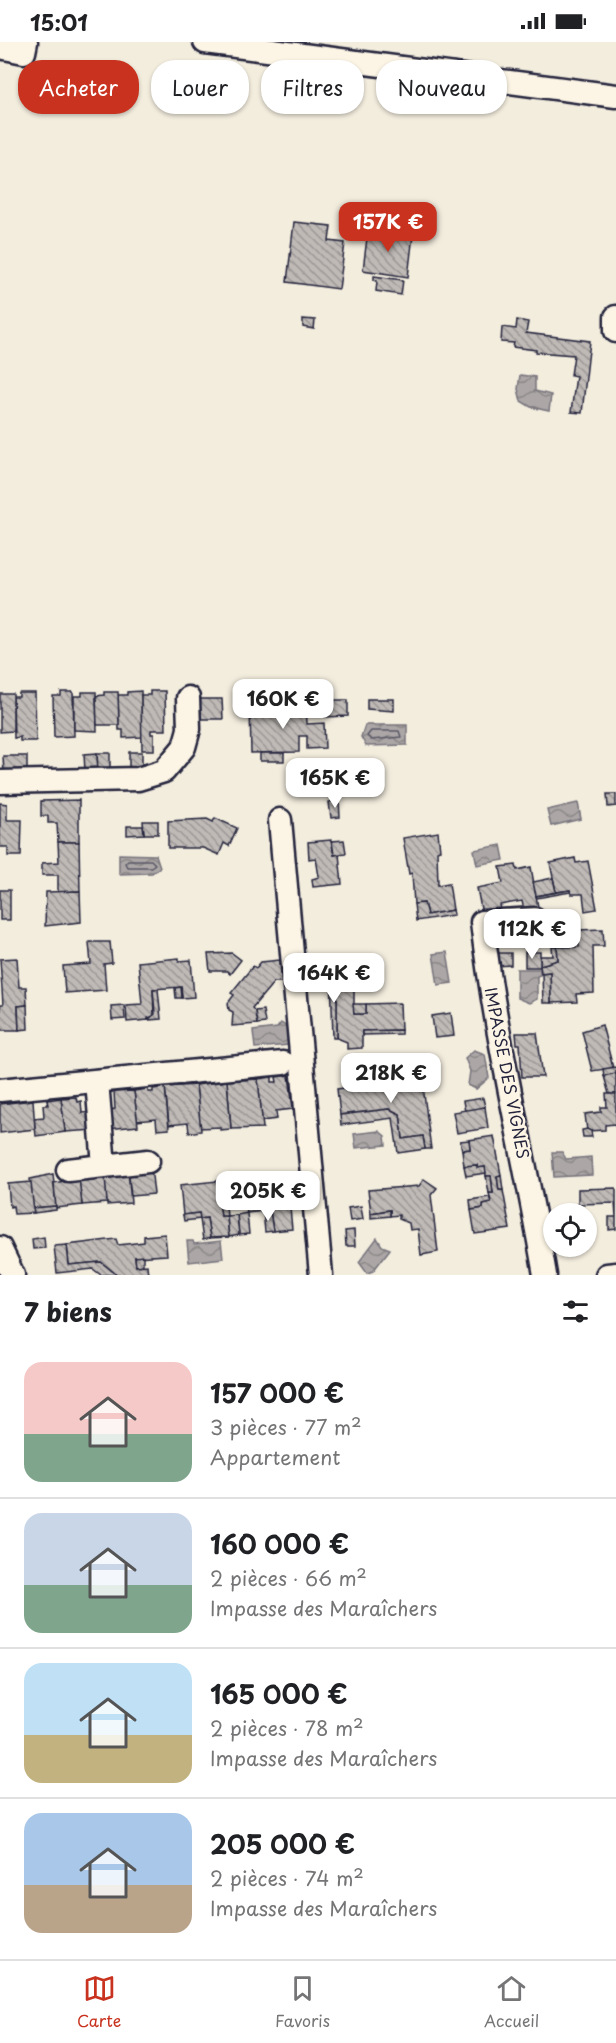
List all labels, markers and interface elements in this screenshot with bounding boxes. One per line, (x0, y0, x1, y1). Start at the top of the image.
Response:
text: 15:01 (30, 5, 88, 38)
chip: Acheter (18, 60, 139, 114)
chip: Louer (151, 60, 249, 114)
chip: Filtres (261, 60, 364, 114)
chip: Nouveau (376, 60, 507, 114)
pin: 157K € (339, 202, 437, 253)
text: 157K € (353, 206, 423, 236)
pin: 160K € (234, 679, 332, 730)
text: 160K € (247, 683, 319, 713)
pin: 165K € (286, 758, 384, 809)
text: 165K € (300, 762, 370, 792)
pin: 112K € (483, 909, 581, 960)
text: 112K € (498, 913, 566, 943)
pin: 164K € (285, 953, 383, 1004)
text: 164K € (297, 957, 371, 987)
street label: IMPASSE DES VIGNES (480, 985, 536, 1161)
pin: 218K € (342, 1053, 440, 1104)
text: 218K € (355, 1057, 427, 1087)
pin: 205K € (219, 1171, 317, 1222)
text: 205K € (230, 1175, 306, 1205)
map controls (543, 1203, 597, 1257)
button: locate (543, 1203, 597, 1257)
text: 7 biens (24, 1292, 112, 1331)
icon: filters (559, 1295, 592, 1328)
text: 157 000 € (210, 1373, 344, 1412)
icon: home (72, 1386, 144, 1458)
text: 3 pièces · 77 m² (210, 1412, 362, 1442)
text: Appartement (210, 1442, 340, 1472)
text: 160 000 € (210, 1524, 349, 1563)
icon: home (72, 1537, 144, 1609)
text: 2 pièces · 66 m² (210, 1563, 367, 1593)
text: Impasse des Maraîchers (210, 1593, 437, 1623)
text: 165 000 € (210, 1674, 348, 1713)
icon: home (72, 1687, 144, 1759)
text: 2 pièces · 78 m² (210, 1713, 363, 1743)
text: Impasse des Maraîchers (210, 1743, 437, 1773)
text: 205 000 € (210, 1824, 355, 1863)
icon: home (72, 1837, 144, 1909)
text: 2 pièces · 74 m² (210, 1863, 364, 1893)
text: Impasse des Maraîchers (210, 1893, 437, 1923)
tab: Carte (77, 1972, 121, 2032)
tab: Favoris (275, 1972, 330, 2032)
tab: Accueil (484, 1972, 539, 2032)

